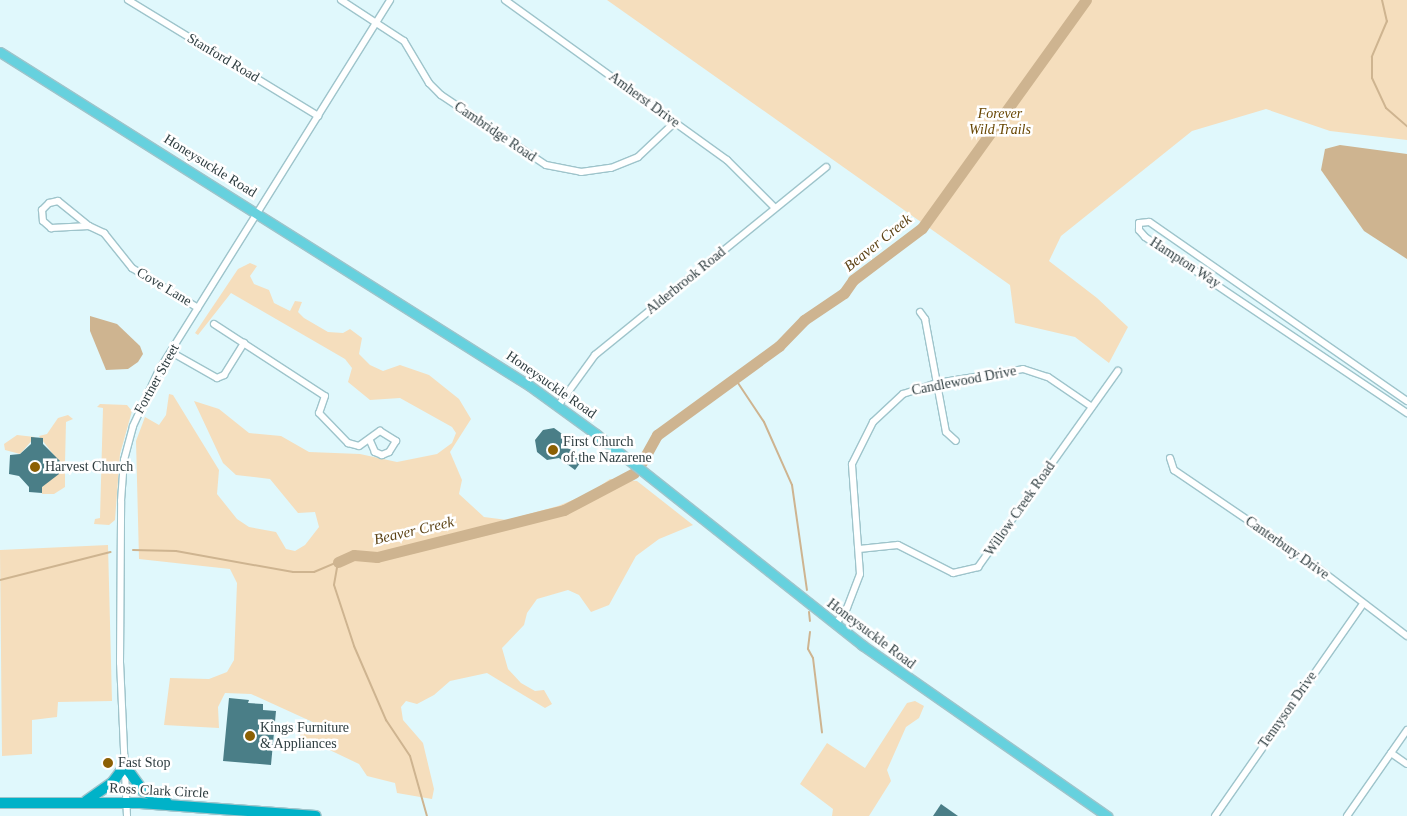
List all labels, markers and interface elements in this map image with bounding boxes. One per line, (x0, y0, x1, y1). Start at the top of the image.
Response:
street label: Stanford Road (184, 30, 262, 86)
street label: Amherst Drive (605, 69, 683, 131)
street label: Cambridge Road (451, 98, 539, 166)
park label: Forever Wild Trails (969, 106, 1031, 138)
street label: Honeysuckle Road (161, 131, 259, 201)
water label: Beaver Creek (841, 210, 915, 276)
street label: Hampton Way (1146, 234, 1224, 292)
street label: Alderbrook Road (643, 244, 729, 318)
street label: Cove Lane (134, 264, 194, 310)
street label: Fortner Street (131, 341, 183, 417)
street label: Honeysuckle Road (503, 348, 599, 422)
street label: Candlewood Drive (910, 363, 1018, 399)
place label: First Church of the Nazarene (563, 434, 652, 467)
marker: First Church of the Nazarene (547, 444, 559, 456)
place label: Harvest Church (45, 459, 133, 475)
street label: Willow Creek Road (981, 459, 1059, 559)
marker: Harvest Church (29, 461, 41, 473)
water label: Beaver Creek (372, 513, 456, 549)
street label: Canterbury Drive (1242, 513, 1332, 583)
street label: Honeysuckle Road (824, 595, 918, 673)
street label: Tennyson Drive (1255, 668, 1321, 752)
place label: Kings Furniture & Appliances (260, 720, 349, 752)
marker: Kings Furniture & Appliances (244, 730, 256, 742)
place label: Fast Stop (118, 755, 171, 771)
marker: Fast Stop (102, 757, 114, 769)
street label: Ross Clark Circle (109, 780, 209, 802)

